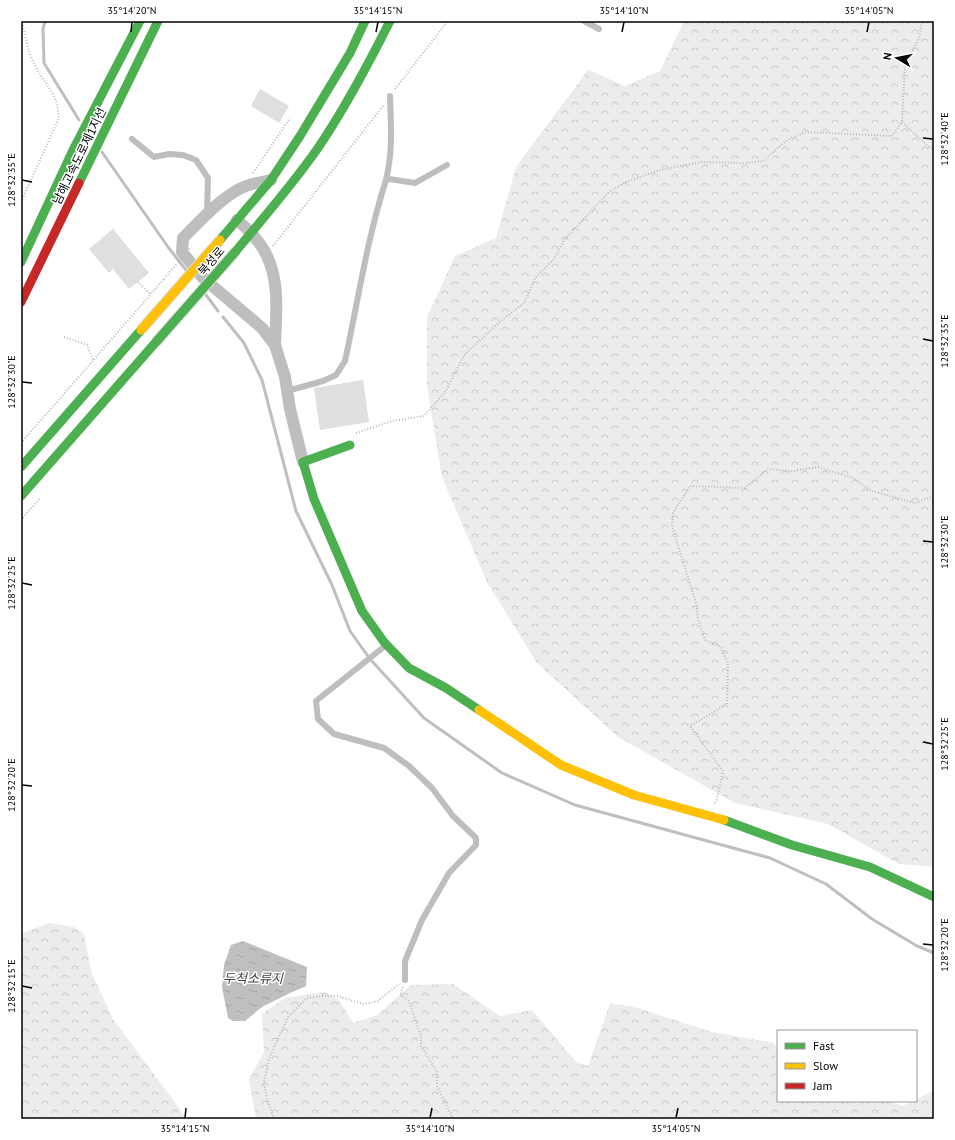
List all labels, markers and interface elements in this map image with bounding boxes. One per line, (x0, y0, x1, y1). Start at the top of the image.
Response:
text: 35°14'20"N (107, 4, 157, 17)
text: 35°14'15"N (353, 4, 403, 17)
text: 35°14'10"N (599, 4, 649, 17)
text: 35°14'05"N (844, 4, 894, 17)
north arrow (877, 38, 917, 78)
text: N (880, 51, 895, 61)
street label: 남해고속도로제1지선 (49, 105, 109, 207)
text: 128°32'40"E (938, 112, 951, 166)
text: 128°32'35"E (5, 153, 18, 207)
street label: 북성로 (194, 244, 228, 278)
text: 128°32'35"E (938, 314, 951, 368)
text: 128°32'30"E (5, 355, 18, 409)
text: 128°32'30"E (938, 515, 951, 569)
text: 128°32'25"E (5, 556, 18, 610)
text: 128°32'25"E (938, 717, 951, 771)
text: 128°32'20"E (5, 758, 18, 812)
text: 128°32'20"E (938, 918, 951, 972)
text: 128°32'15"E (5, 959, 18, 1013)
water label: 두척소류지 (223, 970, 284, 987)
legend (777, 1030, 917, 1102)
text: Fast (813, 1038, 834, 1053)
text: Slow (813, 1058, 838, 1073)
text: Jam (812, 1078, 832, 1093)
text: 35°14'15"N (160, 1122, 210, 1135)
text: 35°14'10"N (405, 1122, 455, 1135)
text: 35°14'05"N (651, 1122, 701, 1135)

